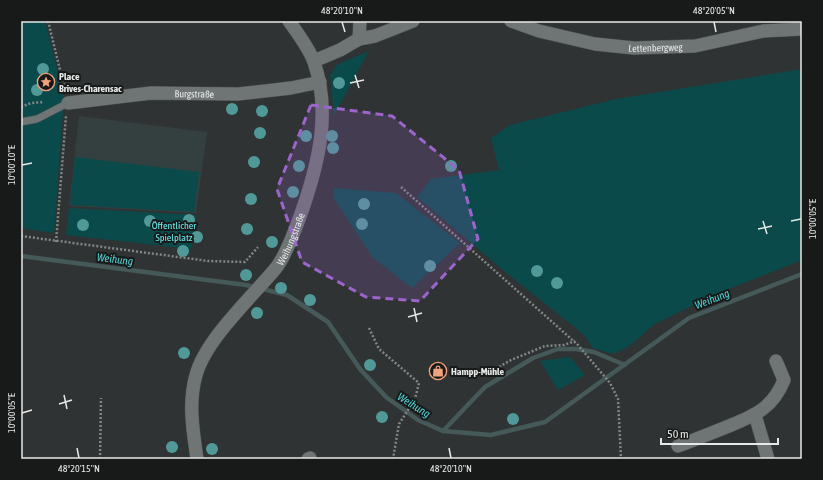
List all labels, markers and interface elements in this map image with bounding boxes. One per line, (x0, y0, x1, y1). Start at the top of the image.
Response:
text: 48°20'10"N (321, 5, 363, 16)
text: 48°20'05"N (693, 5, 735, 16)
street label: Lettenbergweg (628, 41, 684, 54)
place label: Place Brives-Charensac (59, 71, 122, 94)
place icon: Place Brives-Charensac (36, 72, 56, 92)
street label: Burgstraße (175, 88, 215, 99)
text: 10°00'10"E (6, 144, 17, 185)
text: 10°00'05"E (807, 198, 818, 239)
street label: Weihungstraße (274, 211, 307, 267)
park label: Öffentlicher Spielplatz (152, 220, 197, 243)
water label: Weihung (96, 251, 134, 267)
water label: Weihung (693, 287, 731, 311)
shop icon: Hampp-Mühle (428, 361, 448, 381)
place label: Hampp-Mühle (451, 366, 505, 377)
water label: Weihung (395, 390, 433, 420)
text: 10°00'05"E (6, 392, 17, 433)
scale bar (661, 420, 778, 446)
text: 50 m (667, 427, 689, 441)
text: 48°20'15"N (58, 463, 100, 474)
text: 48°20'10"N (430, 463, 472, 474)

